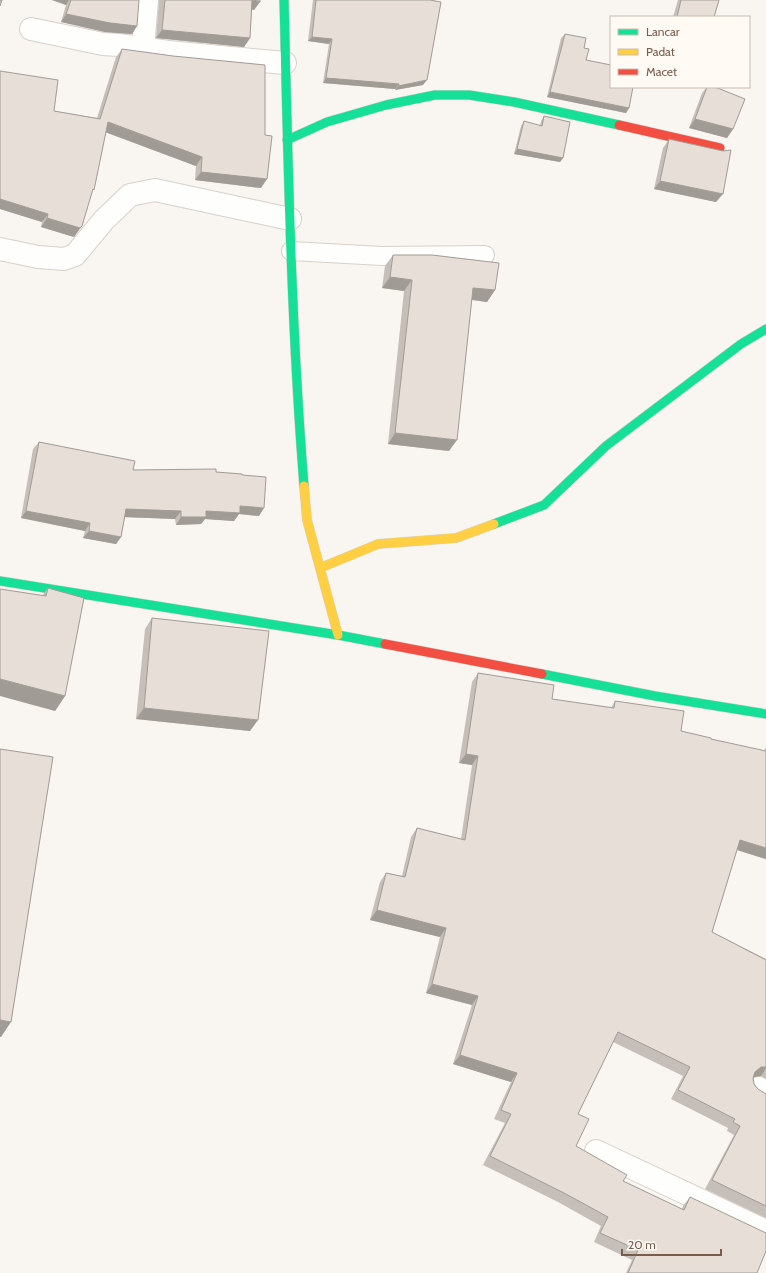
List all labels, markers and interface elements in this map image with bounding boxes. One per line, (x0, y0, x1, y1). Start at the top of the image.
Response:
legend (610, 16, 750, 88)
text: Lancar (646, 24, 680, 39)
text: Padat (646, 44, 675, 59)
text: Macet (646, 64, 677, 79)
scale bar (622, 1231, 721, 1257)
text: 20 m (628, 1237, 656, 1252)

